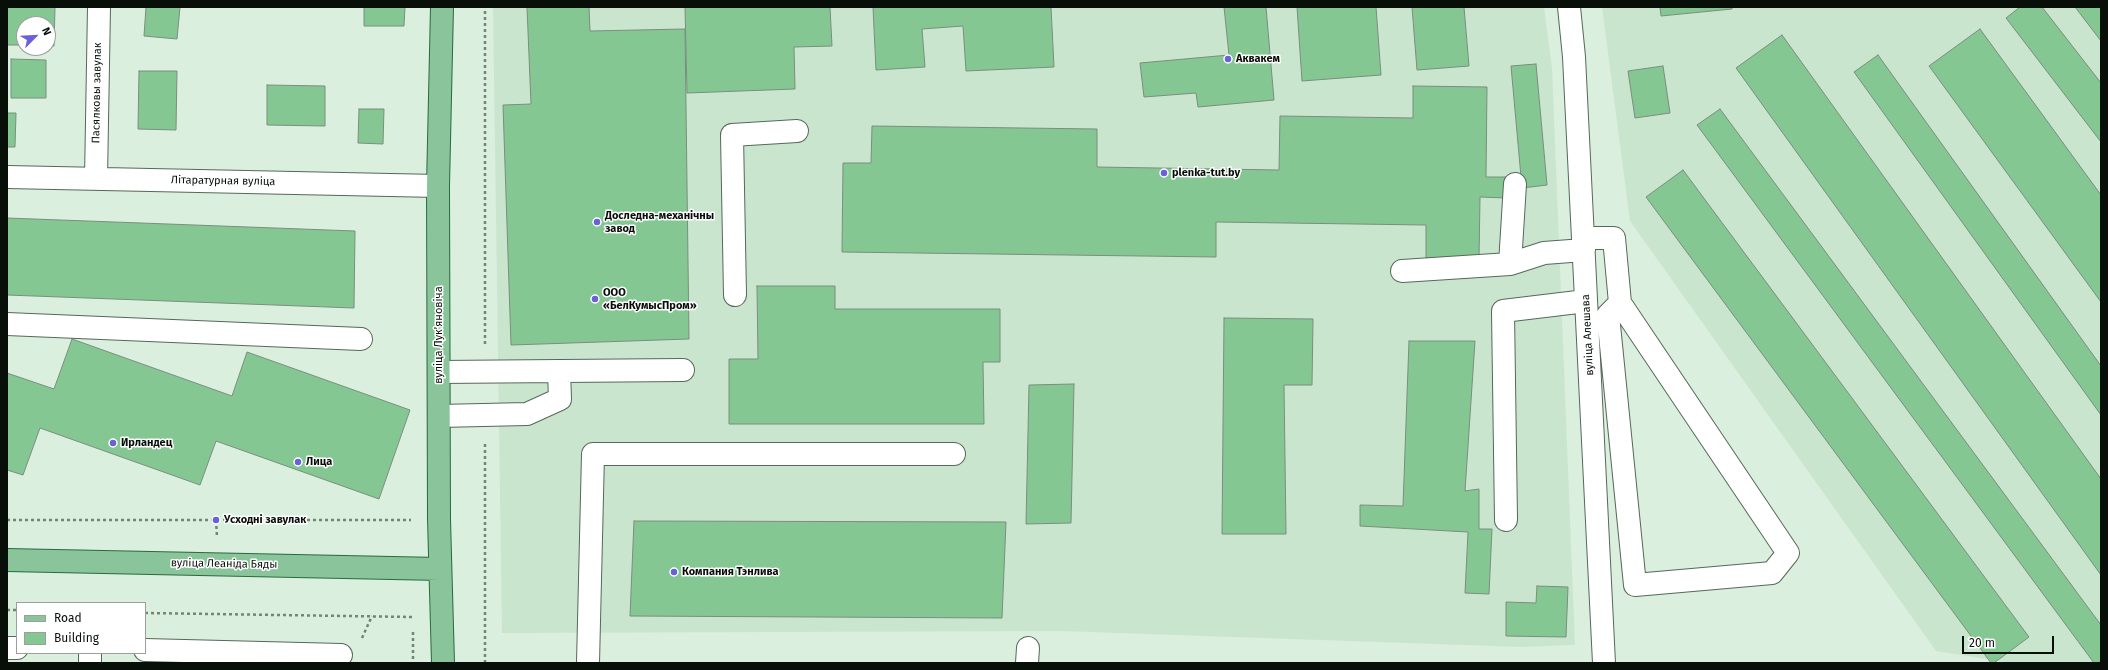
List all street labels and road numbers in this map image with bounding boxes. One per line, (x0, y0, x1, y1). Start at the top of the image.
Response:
street label: Пасялковы завулак (90, 42, 104, 144)
street label: Літаратурная вуліца (171, 173, 275, 189)
street label: вуліца Лукʼяновіча (432, 286, 446, 384)
street label: вуліца Алешава (1579, 294, 1597, 376)
street label: вуліца Леаніда Бяды (171, 556, 277, 572)

